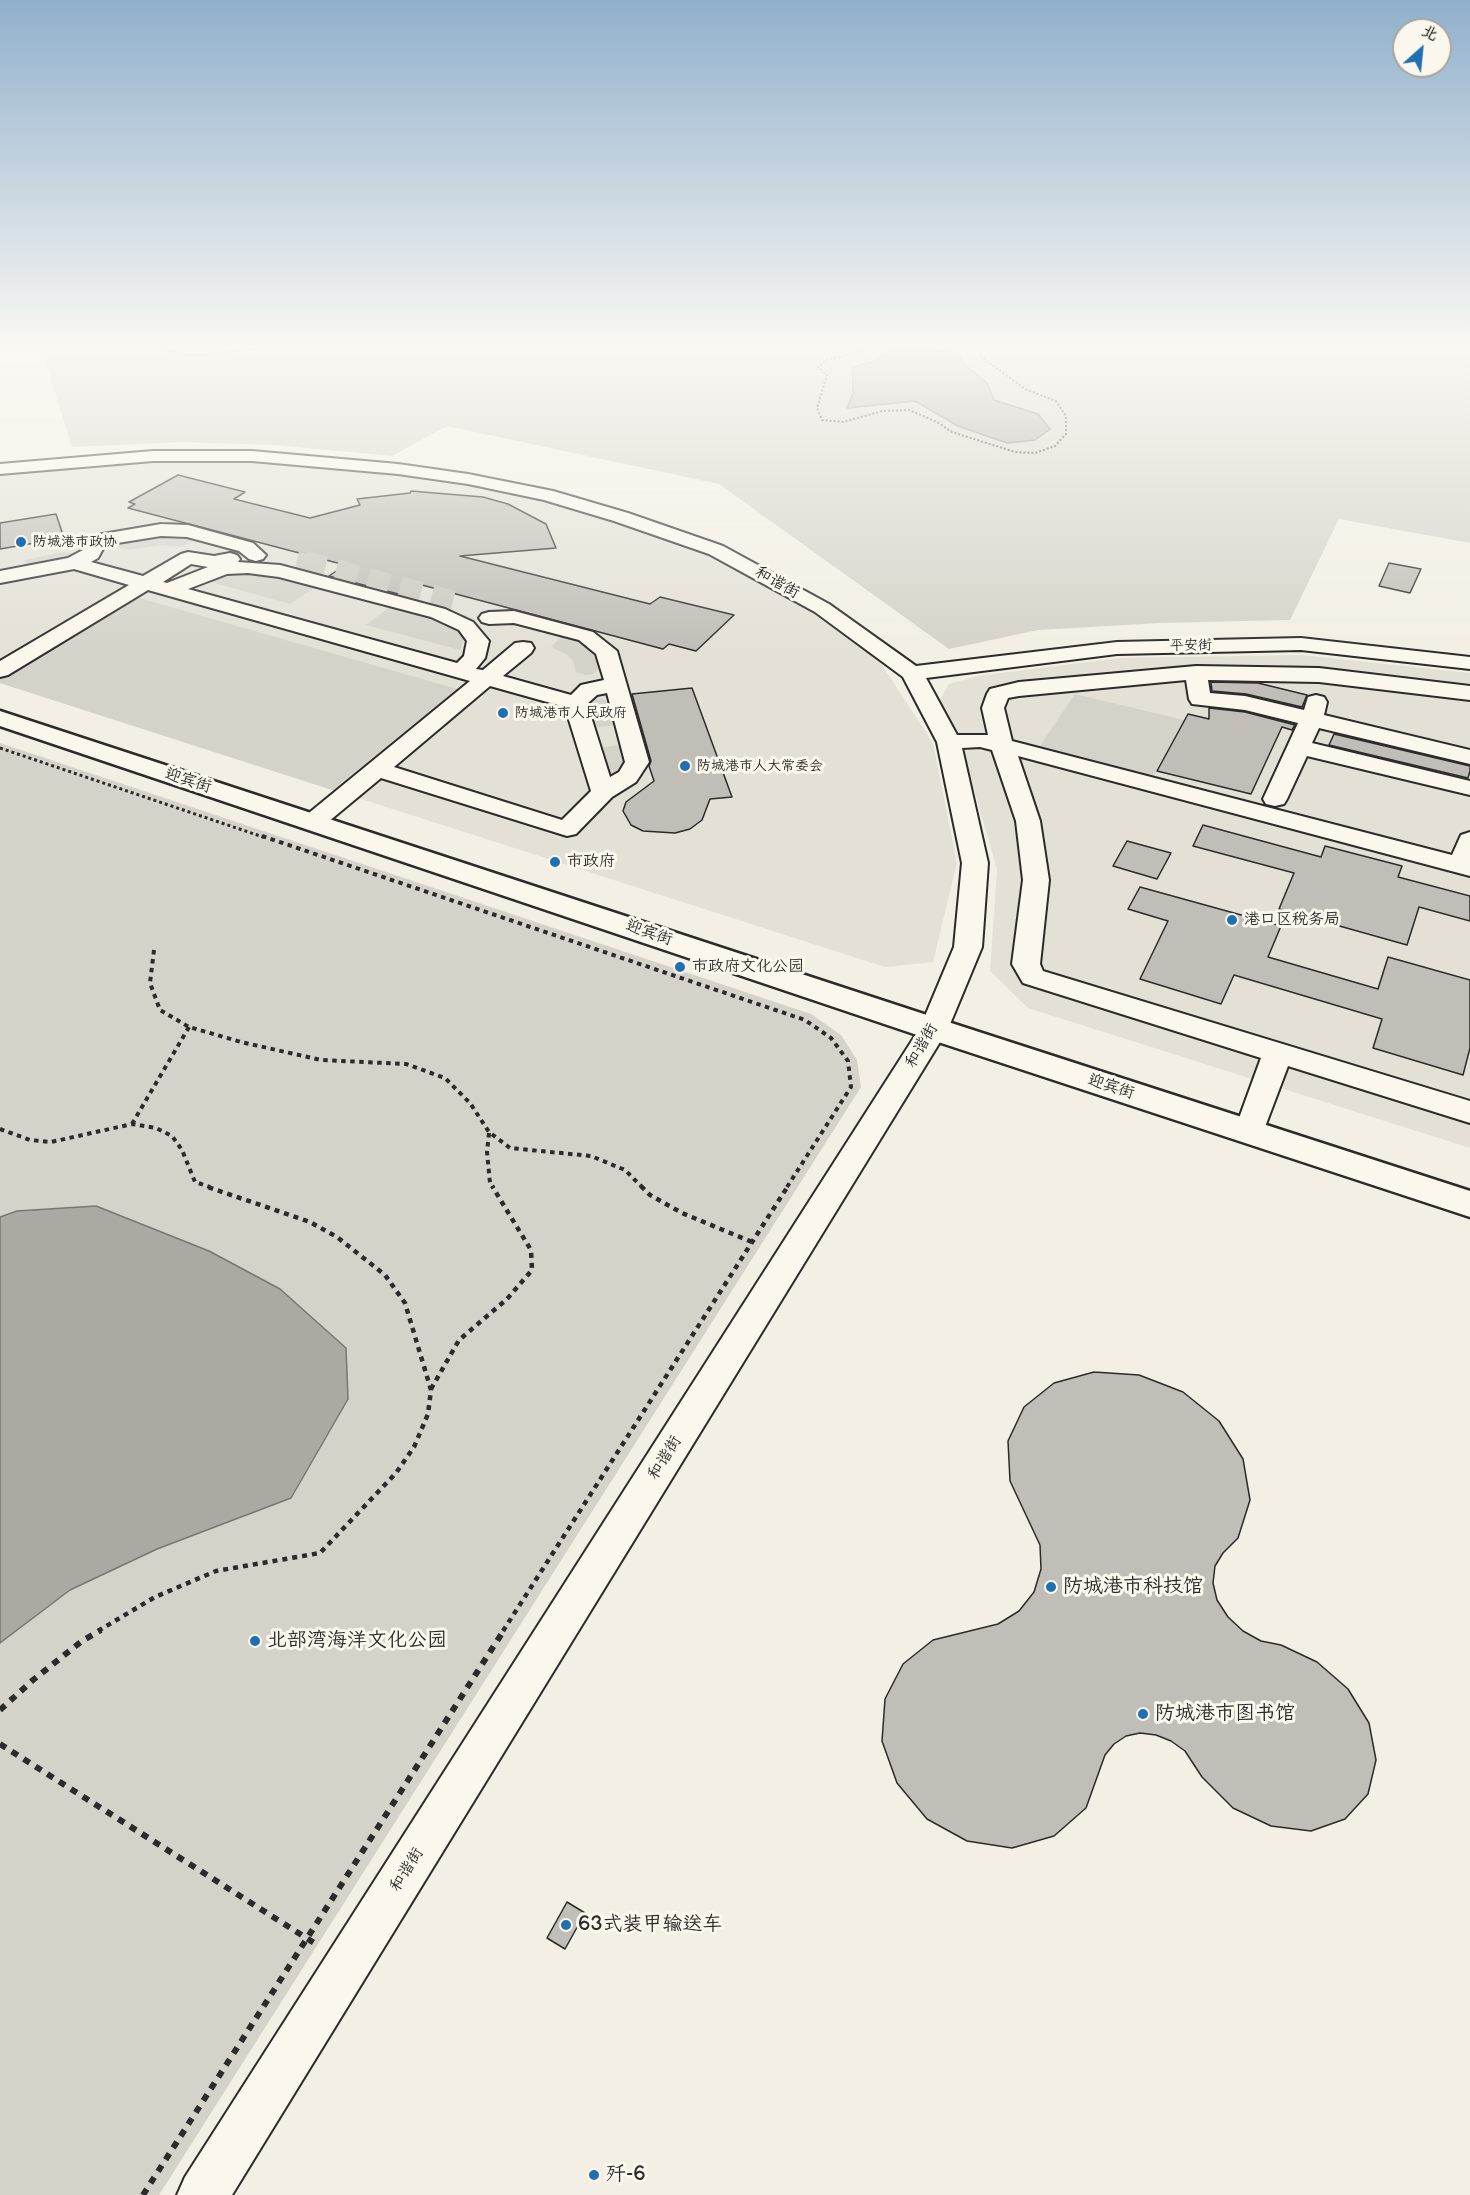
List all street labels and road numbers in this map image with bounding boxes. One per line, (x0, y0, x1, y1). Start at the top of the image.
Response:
street label: 和谐街 (751, 563, 803, 603)
street label: 平安街 (1170, 637, 1212, 655)
street label: 迎宾街 (162, 764, 214, 798)
street label: 迎宾街 (623, 916, 675, 950)
street label: 和谐街 (902, 1020, 942, 1072)
street label: 迎宾街 (1085, 1070, 1137, 1104)
street label: 和谐街 (644, 1433, 686, 1483)
street label: 和谐街 (386, 1845, 428, 1895)

